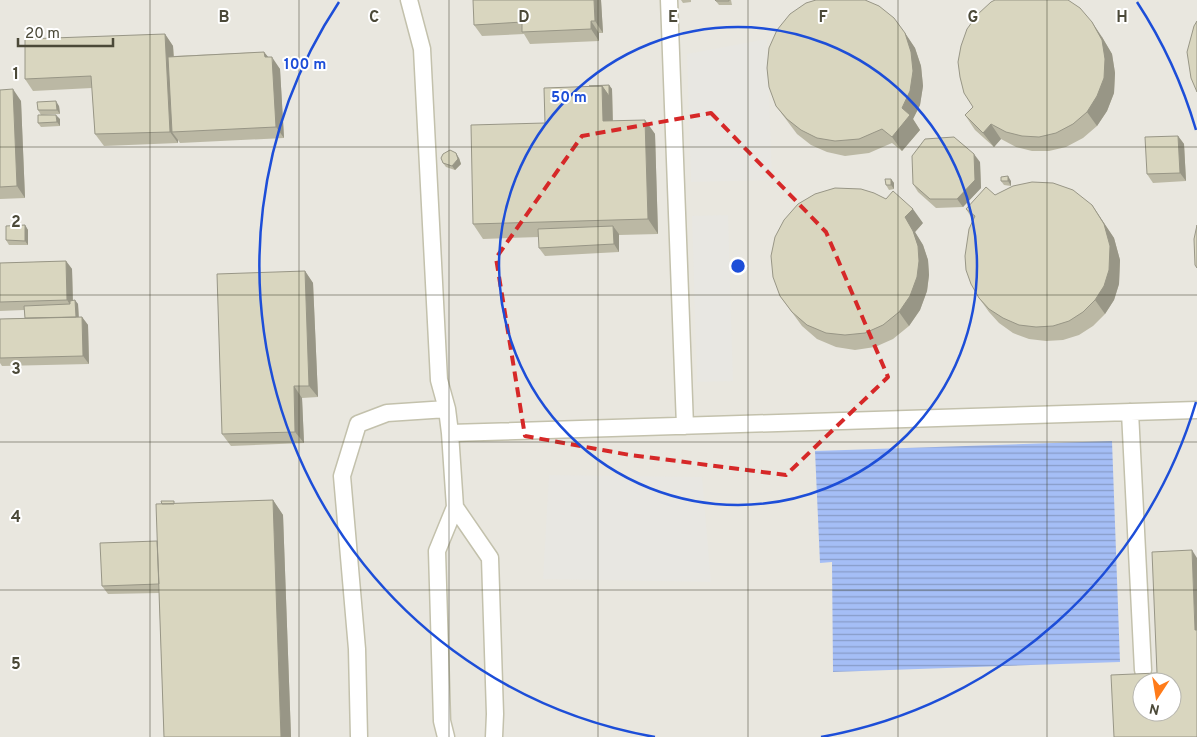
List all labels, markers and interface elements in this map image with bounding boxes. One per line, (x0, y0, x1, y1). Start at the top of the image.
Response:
text: B (218, 8, 230, 28)
text: C (369, 8, 379, 28)
text: D (518, 8, 530, 28)
text: E (668, 8, 678, 28)
text: F (818, 8, 828, 28)
text: G (968, 8, 978, 28)
text: H (1116, 8, 1128, 28)
scale bar (18, 15, 112, 47)
text: 20 m (25, 25, 60, 44)
text: 100 m (284, 56, 326, 75)
text: 1 (13, 65, 19, 85)
text: 50 m (551, 89, 587, 108)
text: 2 (11, 213, 21, 233)
centre of rings (729, 257, 747, 275)
text: 3 (11, 360, 21, 380)
text: 4 (11, 508, 21, 528)
text: 5 (11, 655, 21, 675)
north arrow (1132, 672, 1182, 722)
text: N (1148, 699, 1161, 718)

